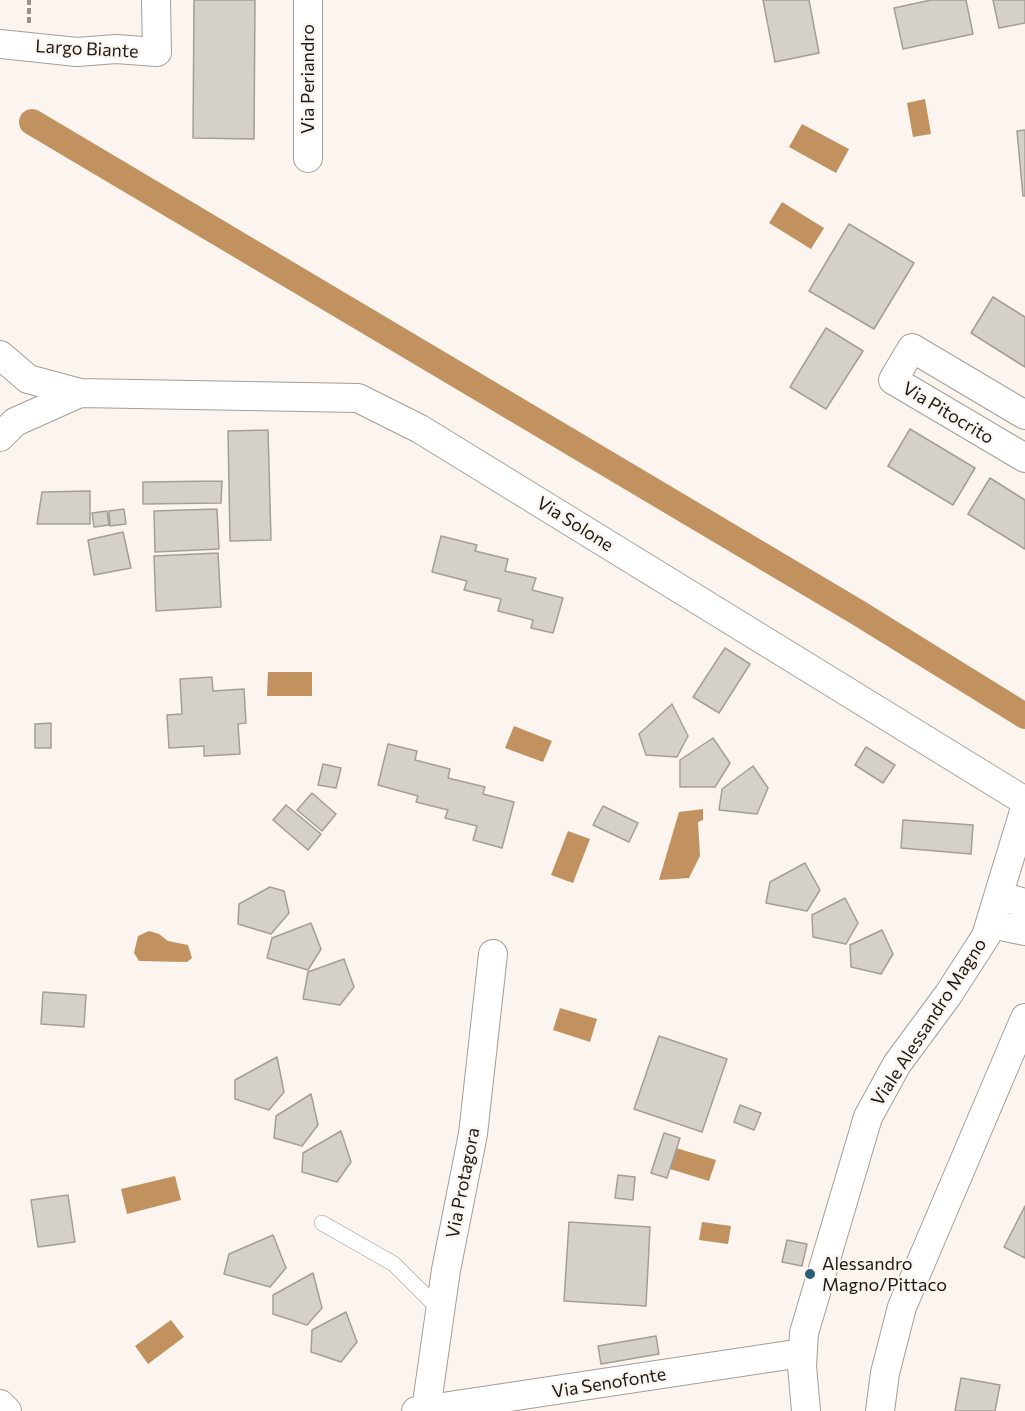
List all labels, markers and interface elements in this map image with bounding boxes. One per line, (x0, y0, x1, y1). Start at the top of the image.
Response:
street label: Via Periandro (297, 24, 319, 134)
street label: Largo Biante (35, 36, 139, 62)
street label: Via Pitocrito (899, 377, 997, 449)
street label: Via Solone (533, 492, 617, 556)
street label: Viale Alessandro Magno (867, 934, 991, 1110)
street label: Via Protagora (442, 1126, 484, 1240)
place label: Alessandro Magno/Pittaco (822, 1253, 947, 1296)
marker: Alessandro Magno/Pittaco (803, 1267, 817, 1281)
street label: Via Senofonte (550, 1363, 668, 1403)

